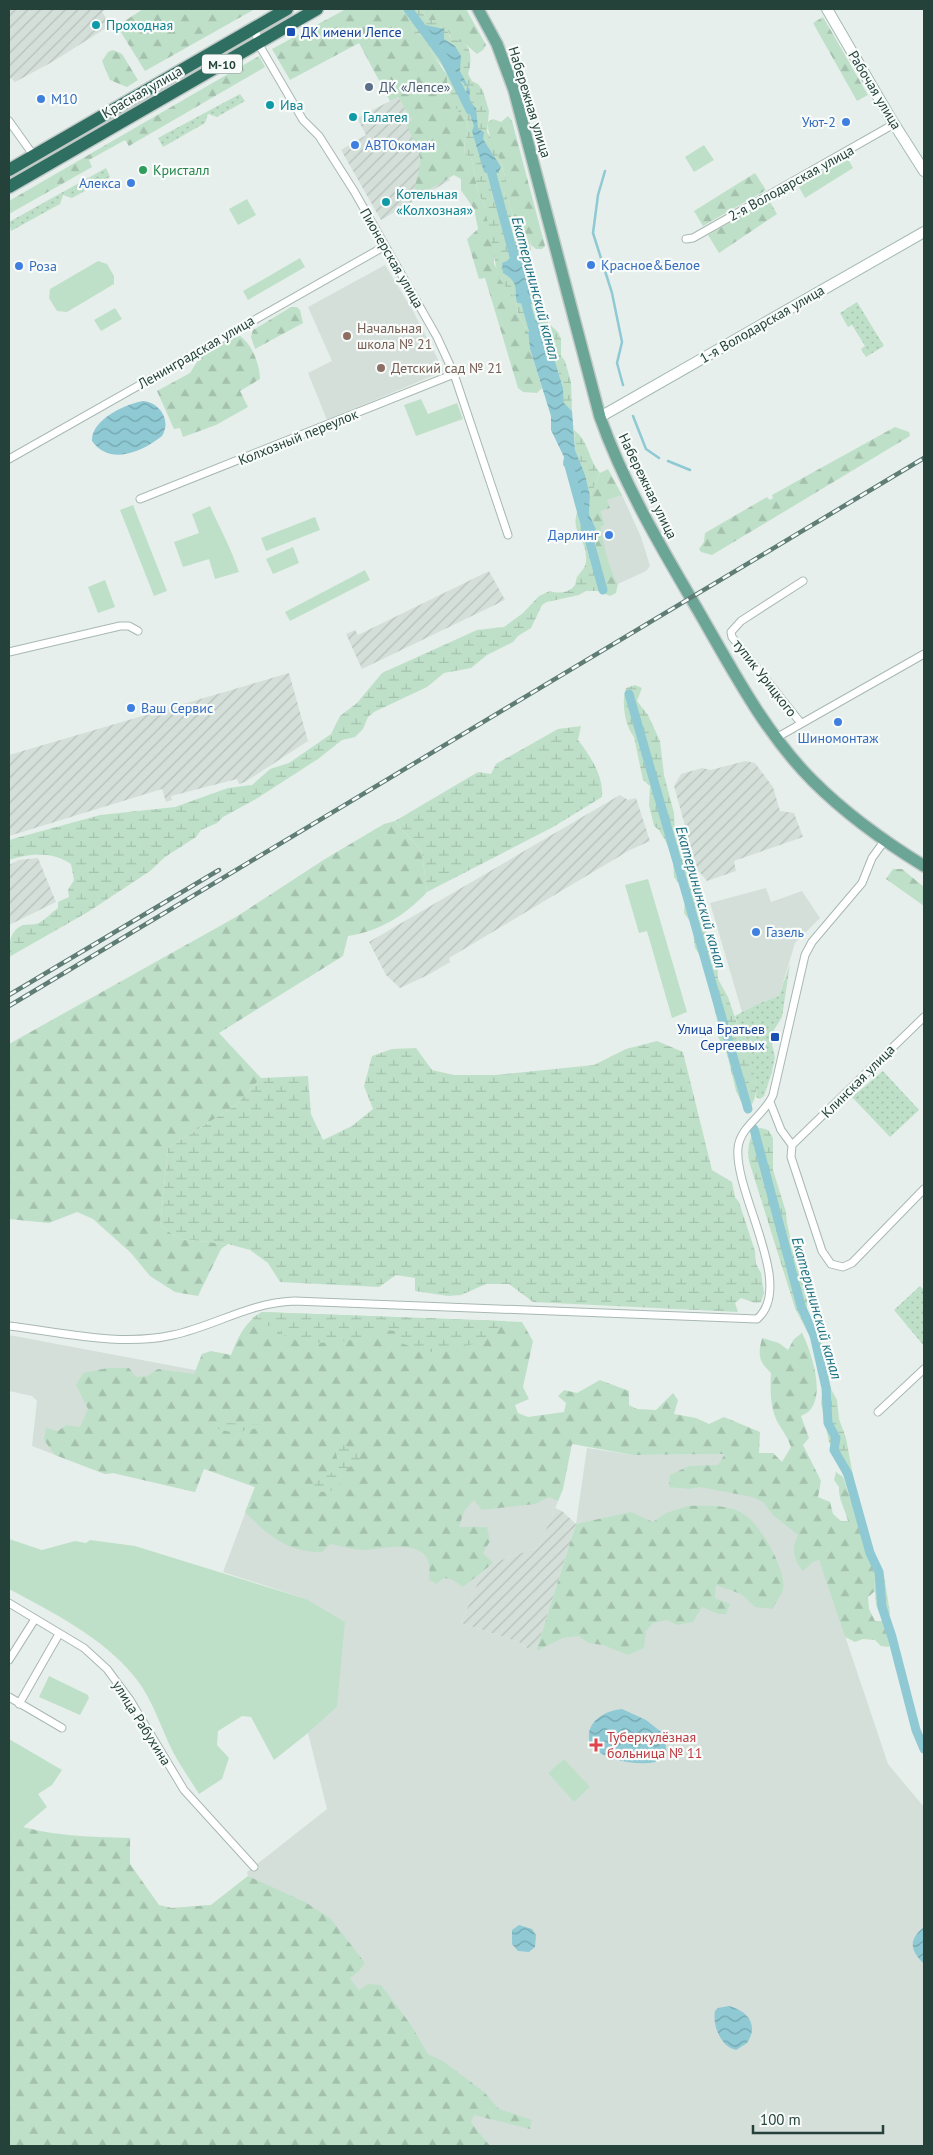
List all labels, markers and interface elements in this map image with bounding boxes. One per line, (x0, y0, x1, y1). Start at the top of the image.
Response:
place label: Проходная (106, 16, 173, 34)
marker: Проходная (90, 19, 102, 31)
place label: ДК имени Лепсе (301, 23, 402, 41)
marker: ДК имени Лепсе (285, 26, 297, 38)
street label: Набережная улица (505, 44, 555, 160)
street label: Рабочая улица (844, 47, 906, 133)
road number: М-10 (202, 54, 242, 74)
street label: Красная улица (99, 62, 185, 122)
place label: ДК «Лепсе» (379, 78, 451, 96)
marker: ДК «Лепсе» (363, 81, 375, 93)
place label: М10 (51, 90, 78, 108)
marker: М10 (35, 93, 47, 105)
place label: Ива (280, 96, 304, 114)
marker: Ива (264, 99, 276, 111)
place label: Галатея (363, 108, 408, 126)
marker: Галатея (347, 111, 359, 123)
place label: Уют-2 (802, 113, 836, 131)
marker: Уют-2 (840, 116, 852, 128)
place label: АВТОкоман (365, 136, 435, 154)
marker: АВТОкоман (349, 139, 361, 151)
street label: 2-я Володарская улица (725, 141, 857, 225)
place label: Кристалл (153, 161, 209, 179)
marker: Кристалл (137, 164, 149, 176)
place label: Алекса (79, 174, 121, 192)
marker: Алекса (125, 177, 137, 189)
place label: Котельная «Колхозная» (396, 185, 474, 219)
marker: Котельная «Колхозная» (380, 196, 392, 208)
street label: Пионерская улица (356, 205, 428, 311)
water label: Екатерининский канал (508, 214, 564, 362)
place label: Красное&Белое (601, 256, 700, 274)
place label: Роза (29, 257, 57, 275)
marker: Красное&Белое (585, 259, 597, 271)
marker: Роза (13, 260, 25, 272)
street label: 1-я Володарская улица (696, 281, 828, 367)
street label: Ленинградская улица (134, 311, 258, 393)
place label: Начальная школа № 21 (357, 319, 432, 353)
marker: Начальная школа № 21 (341, 330, 353, 342)
place label: Детский сад № 21 (391, 359, 502, 377)
marker: Детский сад № 21 (375, 362, 387, 374)
street label: Колхозный переулок (236, 405, 361, 469)
street label: Набережная улица (615, 430, 681, 542)
place label: Дарлинг (548, 526, 600, 544)
marker: Дарлинг (603, 529, 615, 541)
street label: тупик Урицкого (729, 636, 801, 720)
place label: Ваш Сервис (141, 699, 213, 717)
marker: Ваш Сервис (125, 702, 137, 714)
marker: Шиномонтаж (832, 716, 844, 728)
place label: Шиномонтаж (798, 729, 879, 747)
water label: Екатерининский канал (672, 824, 731, 971)
place label: Газель (766, 923, 805, 941)
marker: Газель (750, 926, 762, 938)
place label: Улица Братьев Сергеевых (677, 1020, 765, 1054)
marker: Улица Братьев Сергеевых (769, 1031, 781, 1043)
street label: Клинская улица (817, 1040, 899, 1122)
water label: Екатерининский канал (788, 1235, 847, 1382)
street label: улица Рабухина (109, 1677, 175, 1769)
place label: Туберкулёзная больница № 11 (607, 1728, 702, 1762)
marker: Туберкулёзная больница № 11 (589, 1738, 603, 1752)
scale bar (753, 2102, 883, 2134)
text: 100 m (760, 2110, 801, 2129)

